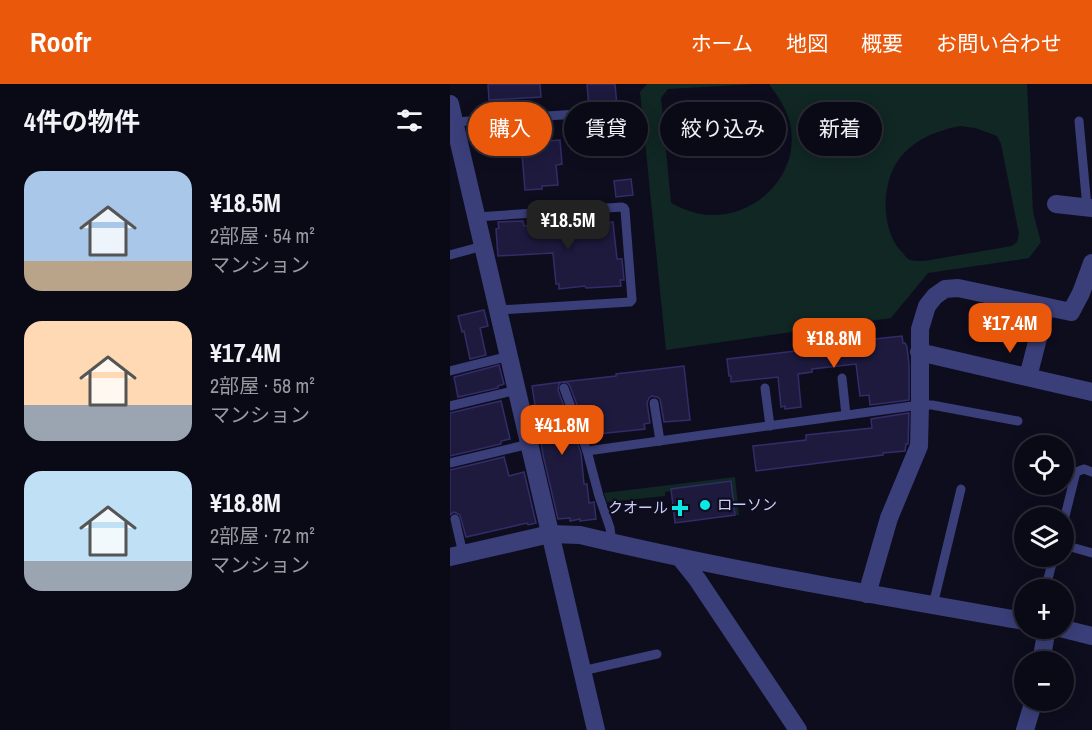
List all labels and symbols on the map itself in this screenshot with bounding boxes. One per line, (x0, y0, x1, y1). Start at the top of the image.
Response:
pin: ¥18.5M (519, 200, 617, 251)
pin: ¥17.4M (961, 303, 1059, 354)
pin: ¥18.8M (785, 318, 883, 369)
pin: ¥41.8M (513, 405, 611, 456)
place label: ローソン (717, 494, 777, 515)
place label: クオール (608, 497, 668, 518)
marker: ローソン (698, 498, 712, 512)
marker: クオール (673, 501, 687, 515)

